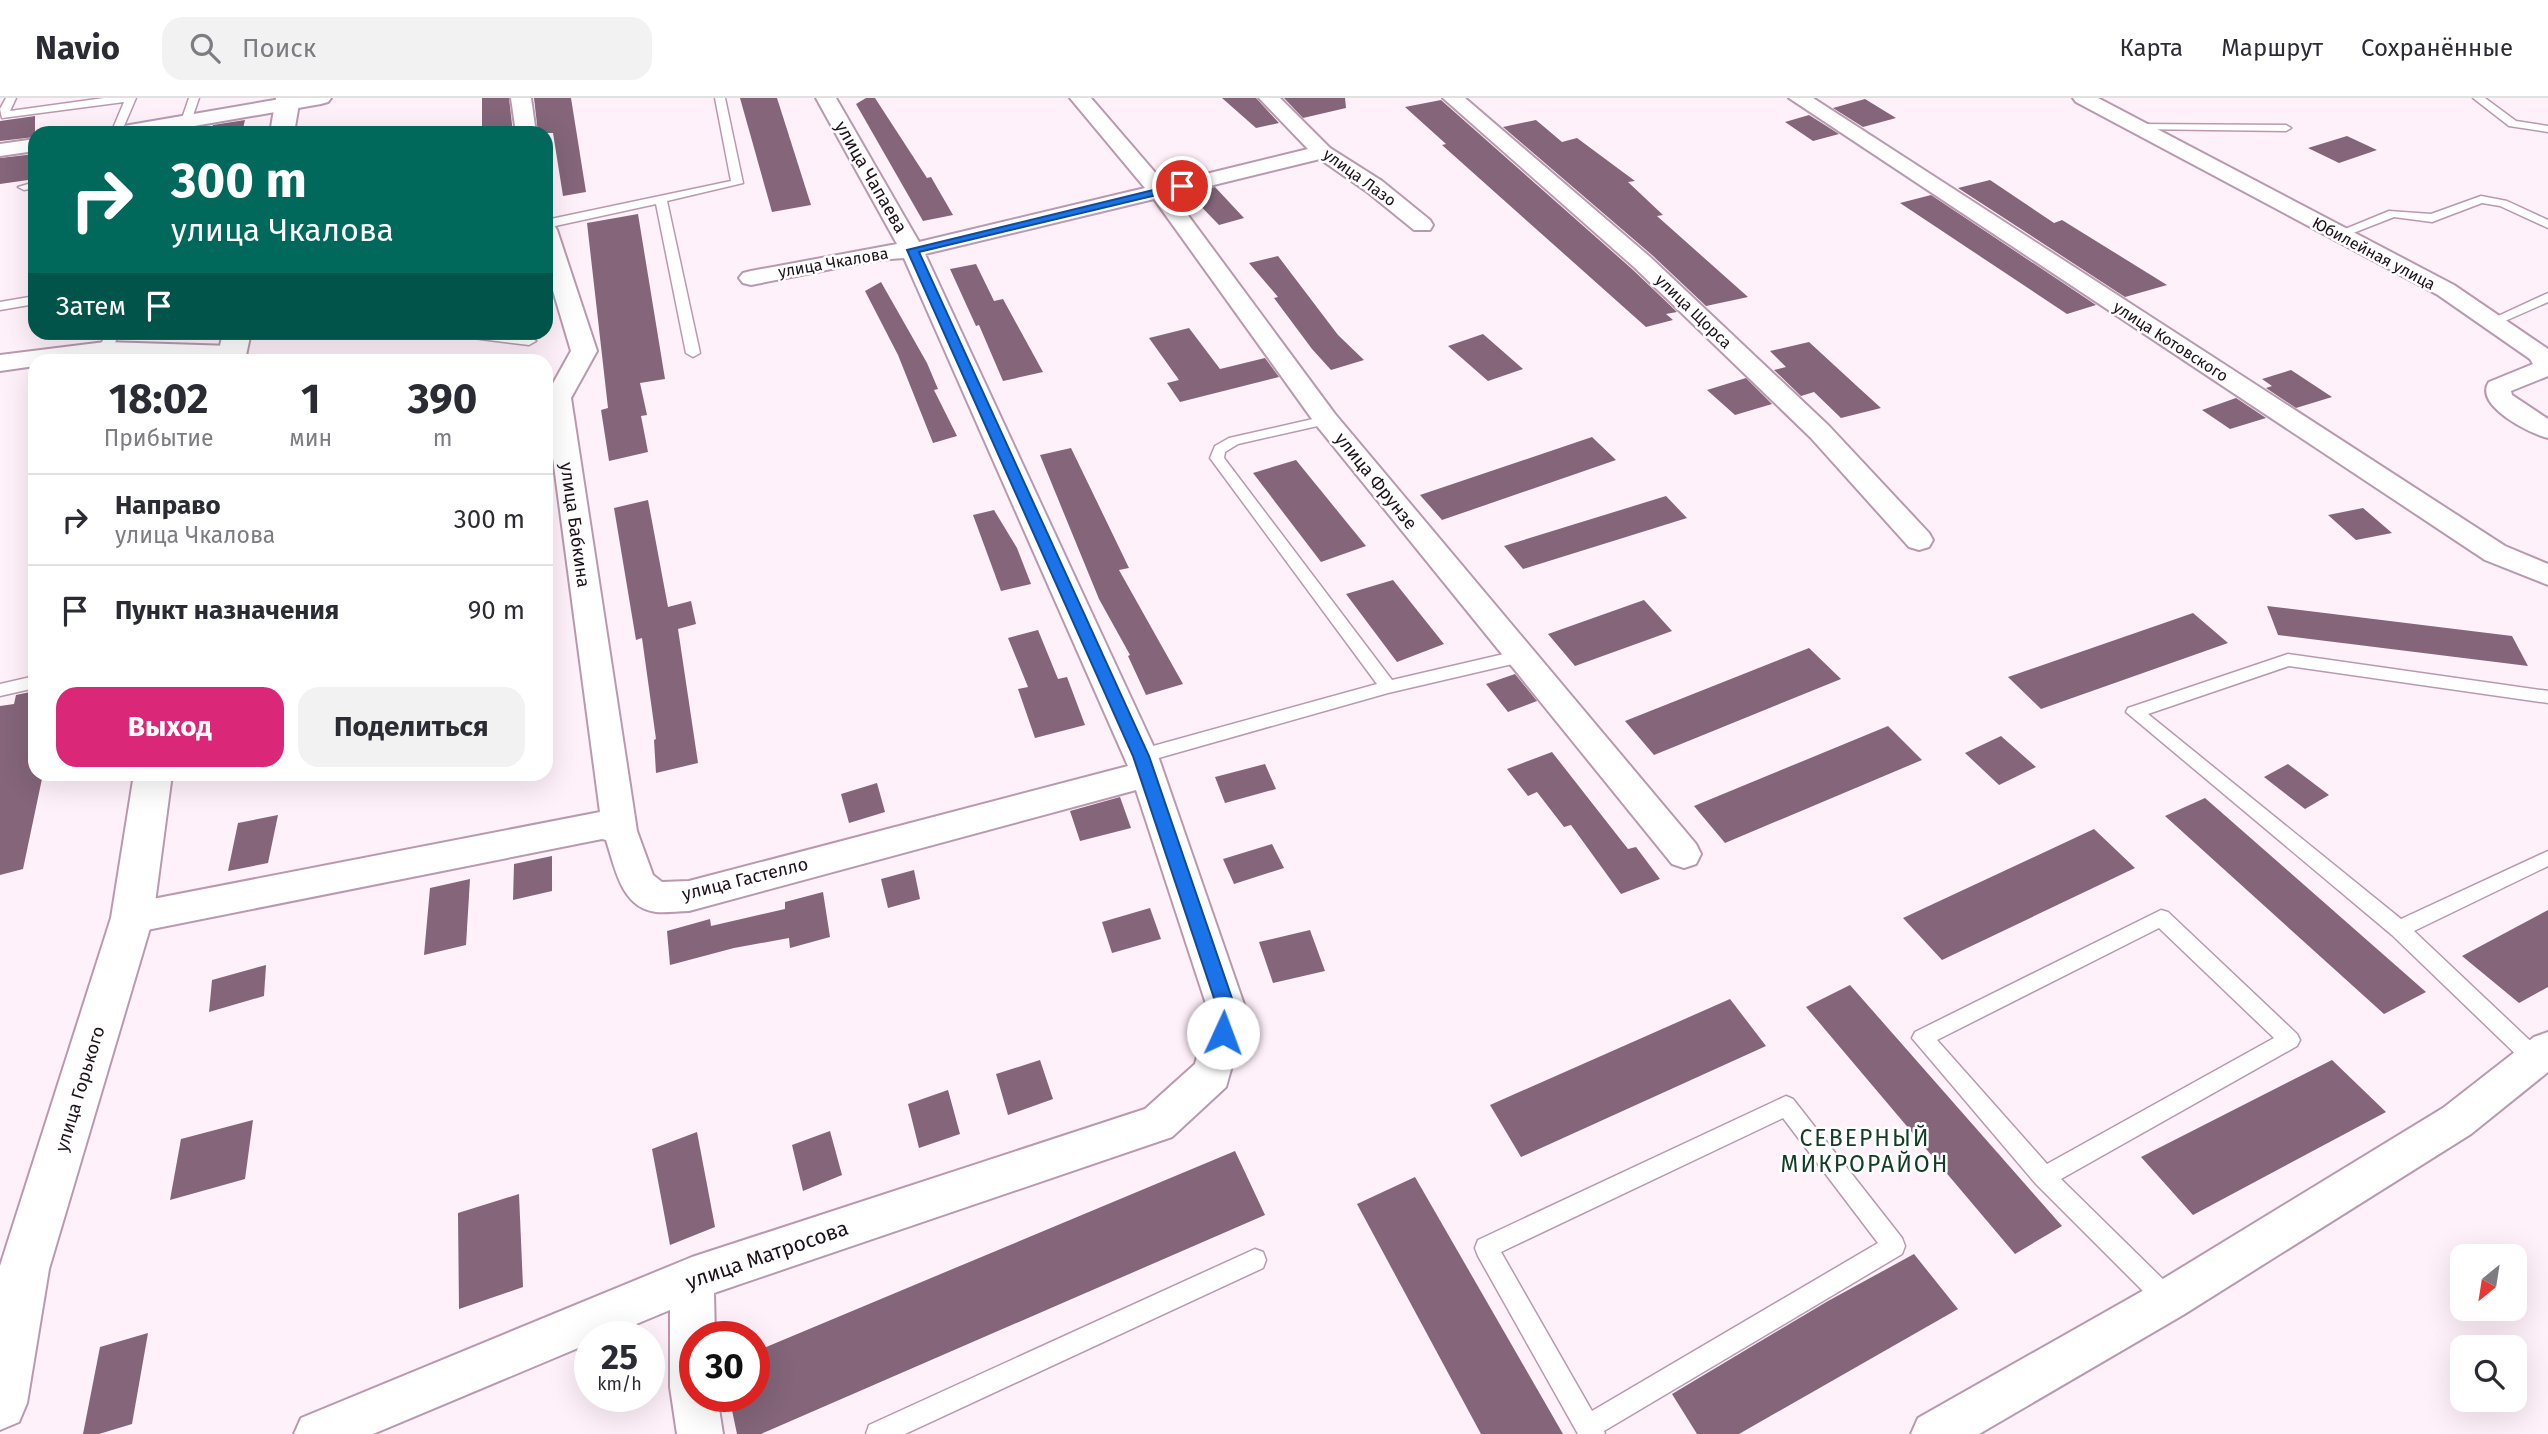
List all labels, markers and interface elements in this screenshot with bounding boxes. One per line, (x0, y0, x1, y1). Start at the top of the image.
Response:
search box (162, 17, 652, 80)
text: Navio (35, 28, 120, 68)
icon: search (186, 29, 224, 67)
text: Поиск (242, 33, 316, 64)
text: Карта (2120, 34, 2183, 62)
text: Маршрут (2221, 34, 2323, 62)
text: Сохранённые (2361, 34, 2513, 62)
street label: улица Чапаева (830, 117, 912, 237)
street label: улица Лазо (1320, 145, 1400, 210)
text: 300 m (171, 151, 307, 210)
icon: right (56, 154, 147, 245)
pin (1152, 156, 1212, 216)
icon: arrive (1163, 167, 1201, 205)
text: улица Чкалова (171, 211, 394, 249)
street label: Юбилейная улица (2309, 213, 2439, 294)
street label: улица Чкалова (777, 243, 890, 282)
street label: улица Щорса (1652, 270, 1736, 352)
icon: arrive (140, 287, 178, 325)
text: Затем (56, 291, 126, 322)
street label: улица Котовского (2110, 297, 2232, 386)
text: 18:02 (109, 374, 209, 424)
text: 1 (301, 374, 320, 424)
text: 390 (408, 374, 477, 424)
text: Прибытие (104, 424, 214, 452)
text: мин (289, 424, 332, 452)
text: m (433, 424, 452, 452)
street label: улица Фрунзе (1330, 428, 1422, 534)
street label: улица Бабкина (555, 461, 595, 589)
text: Направо (115, 490, 221, 521)
icon: right (56, 501, 94, 539)
text: 300 m (454, 504, 525, 535)
text: улица Чкалова (115, 521, 275, 549)
icon: arrive (56, 592, 94, 630)
text: Пункт назначения (115, 595, 339, 626)
text: 90 m (468, 595, 525, 626)
button: Выход (56, 687, 284, 767)
button: Поделиться (298, 687, 525, 767)
street label: улица Гастелло (680, 853, 810, 905)
position arrow (1186, 996, 1260, 1070)
street label: улица Горького (50, 1024, 110, 1154)
district label: СЕВЕРНЫЙ МИКРОРАЙОН (1781, 1124, 1949, 1178)
street label: улица Матросова (682, 1215, 852, 1295)
north arrow (2450, 1244, 2527, 1321)
map controls (2450, 1244, 2527, 1412)
speed limit sign: 30 (679, 1321, 770, 1412)
button: search (2450, 1335, 2527, 1412)
text: 25 (601, 1336, 638, 1378)
text: km/h (597, 1373, 642, 1395)

